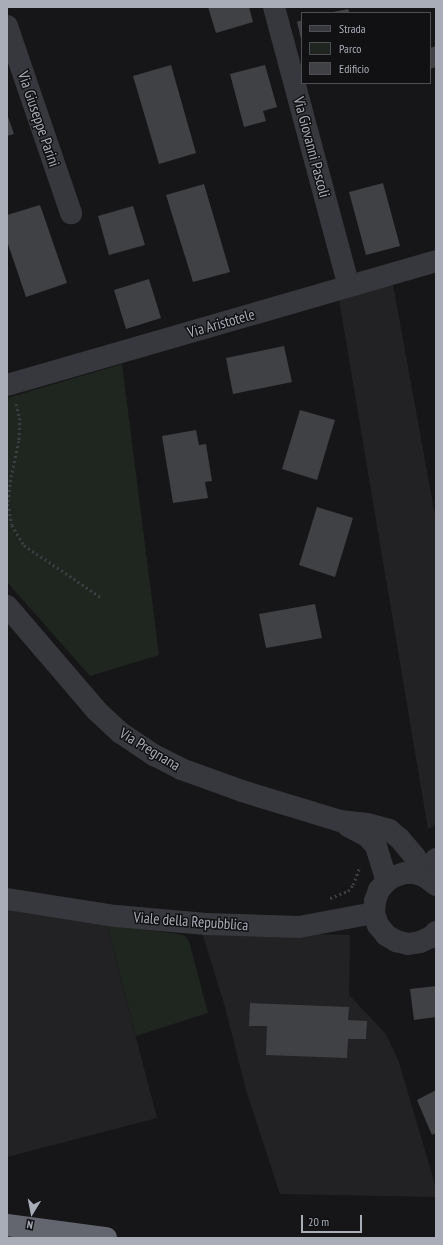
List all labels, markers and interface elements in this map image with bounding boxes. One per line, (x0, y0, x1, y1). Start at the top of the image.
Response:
legend (301, 12, 431, 84)
text: Strada (339, 21, 366, 36)
text: Parco (339, 41, 361, 56)
text: Edificio (339, 61, 369, 76)
street label: Via Giuseppe Parini (14, 69, 64, 169)
street label: Via Giovanni Pascoli (290, 95, 334, 199)
street label: Via Aristotele (185, 305, 257, 341)
street label: Via Pregnana (116, 724, 184, 774)
street label: Viale della Repubblica (133, 908, 249, 934)
north arrow (12, 1193, 52, 1233)
scale bar (303, 1207, 364, 1233)
text: 20 m (308, 1214, 329, 1229)
text: N (26, 1217, 34, 1232)

